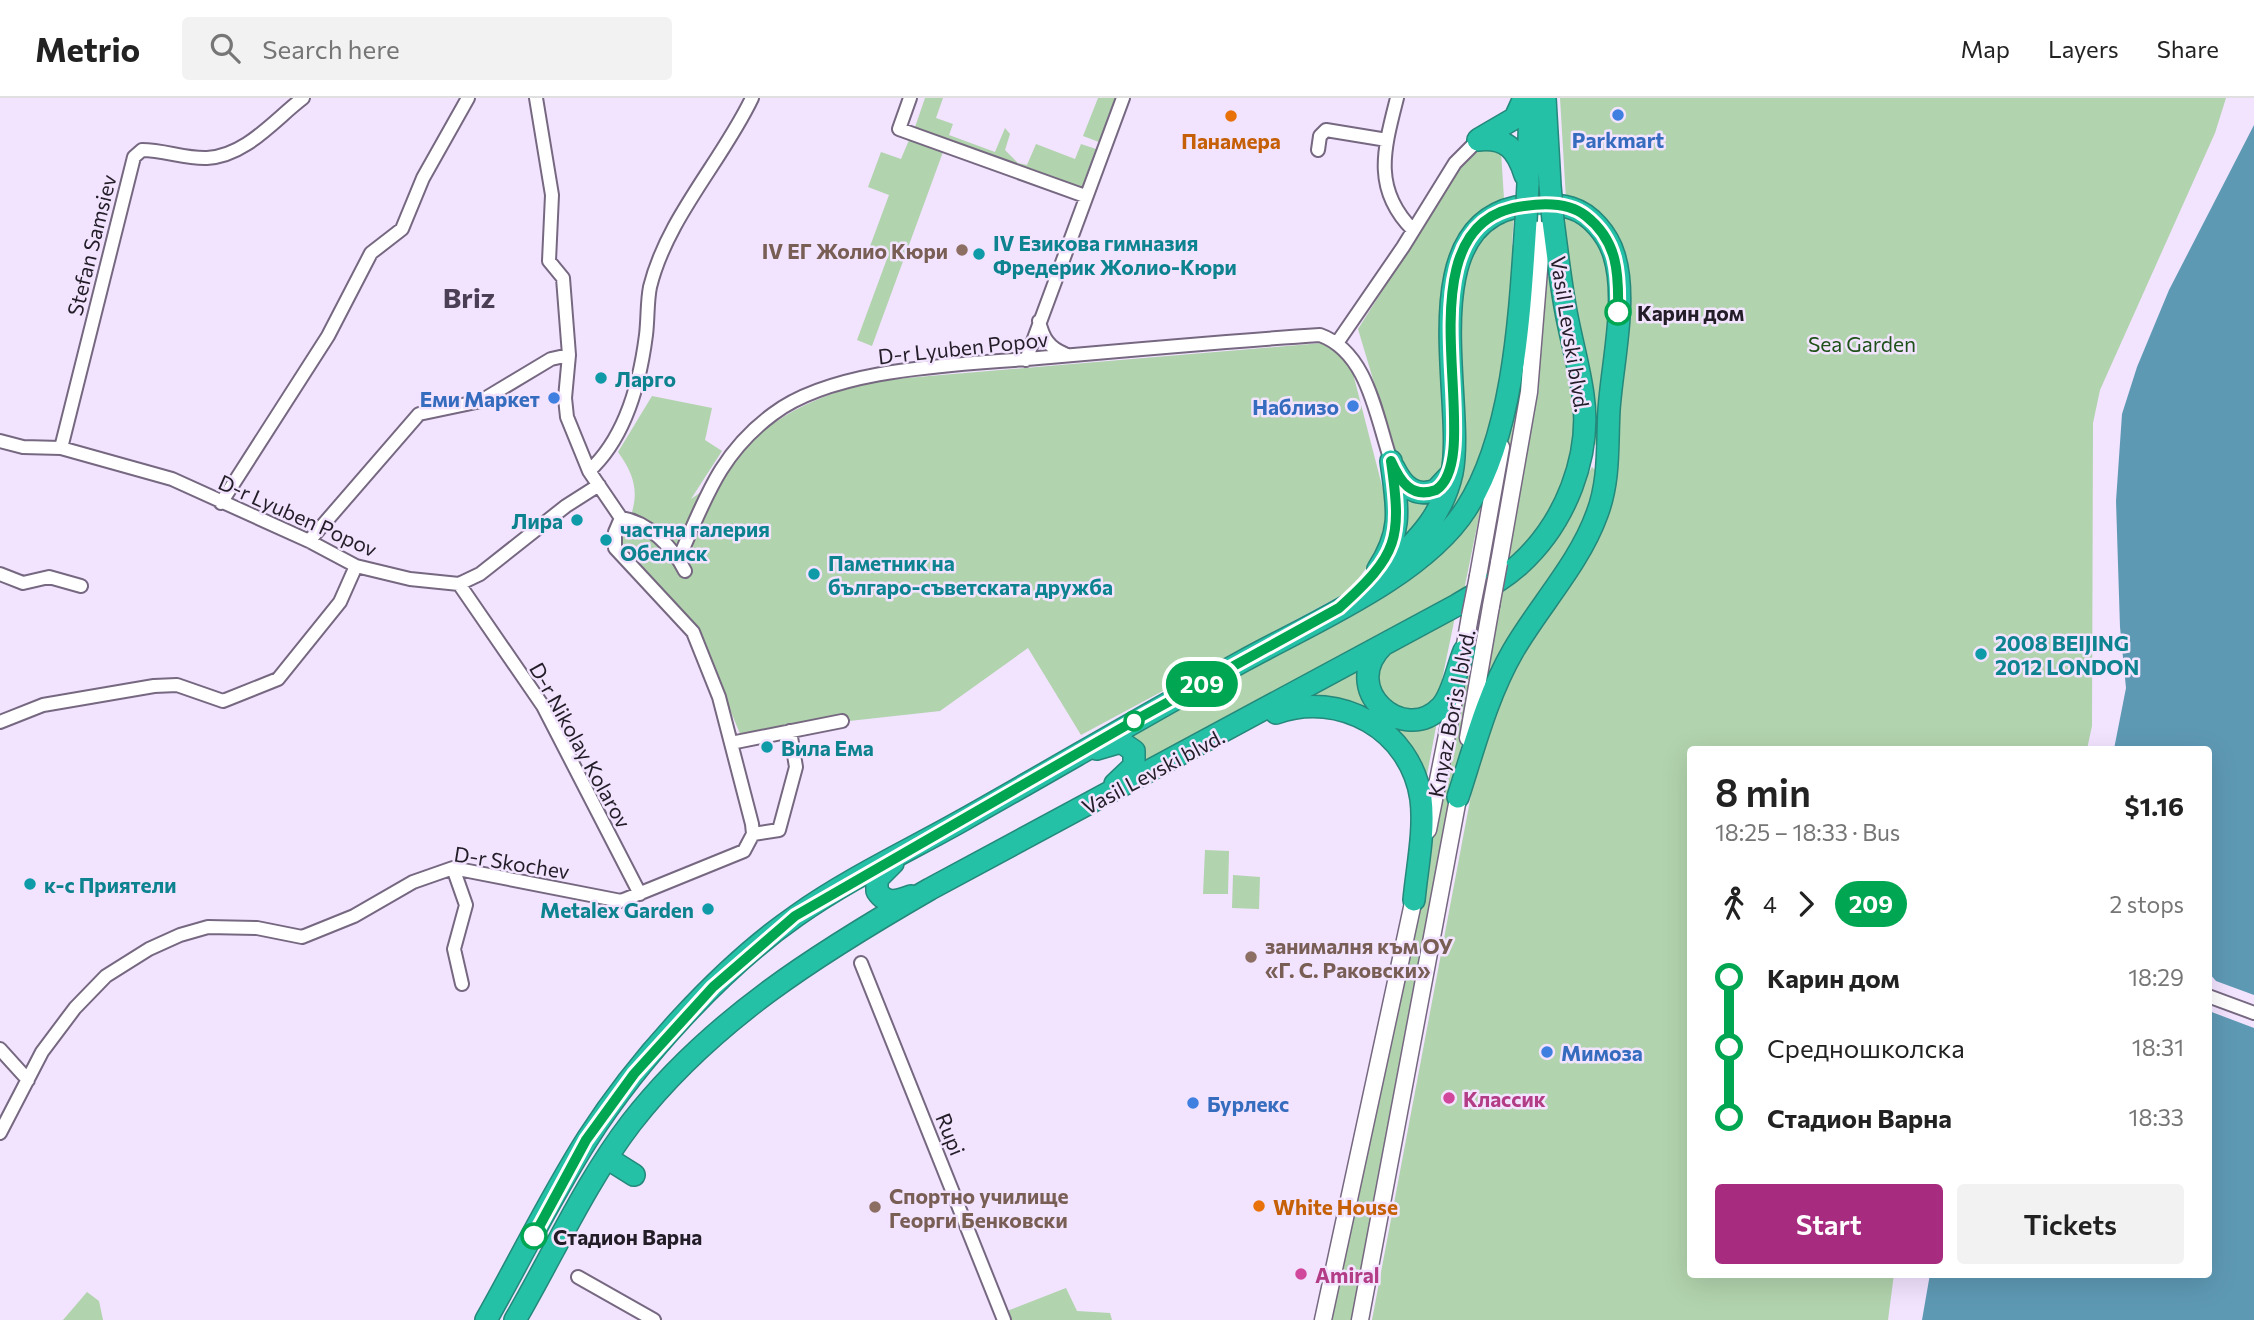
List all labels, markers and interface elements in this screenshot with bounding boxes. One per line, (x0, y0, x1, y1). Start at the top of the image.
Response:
search box (182, 17, 672, 80)
text: Metrio (35, 28, 140, 69)
icon: search (206, 29, 244, 67)
text: Search here (262, 33, 400, 64)
text: Map (1961, 34, 2010, 63)
text: Layers (2048, 34, 2119, 63)
text: Share (2157, 34, 2219, 63)
marker: Parkmart (1610, 107, 1626, 123)
marker: Панамера (1223, 108, 1239, 124)
place label: Parkmart (1572, 127, 1664, 152)
place label: Панамера (1181, 128, 1281, 153)
street label: Stefan Samsiev (61, 172, 121, 318)
place label: IV Езикова гимназия Фредерик Жолио-Кюри (993, 230, 1237, 279)
place label: IV ЕГ Жолио Кюри (762, 238, 948, 263)
marker: IV ЕГ Жолио Кюри (954, 242, 970, 258)
marker: IV Езикова гимназия Фредерик Жолио-Кюри (971, 246, 987, 262)
street label: Vasil Levski blvd. (1546, 254, 1596, 414)
district label: Briz (443, 280, 495, 314)
marker: Карин дом (1605, 299, 1631, 325)
place label: Карин дом (1637, 300, 1744, 325)
street label: D-r Lyuben Popov (877, 326, 1050, 368)
park label: Sea Garden (1808, 331, 1916, 356)
place label: Ларго (615, 366, 676, 391)
marker: Ларго (593, 370, 609, 386)
place label: Еми Маркет (420, 386, 540, 411)
marker: Еми Маркет (546, 390, 562, 406)
place label: Наблизо (1252, 394, 1339, 419)
marker: Наблизо (1345, 398, 1361, 414)
street label: D-r Lyuben Popov (215, 469, 381, 561)
place label: Лира (512, 508, 563, 533)
marker: Лира (569, 512, 585, 528)
place label: частна галерия Обелиск (620, 516, 770, 565)
marker: частна галерия Обелиск (598, 532, 614, 548)
place label: Паметник на българо-съветската дружба (828, 550, 1113, 599)
marker: Паметник на българо-съветската дружба (806, 566, 822, 582)
street label: Knyaz Boris I blvd. (1422, 627, 1480, 799)
place label: 2008 BEIJING 2012 LONDON (1995, 630, 2139, 679)
marker: 2008 BEIJING 2012 LONDON (1973, 646, 1989, 662)
street label: D-r Nikolay Kolarov (525, 658, 637, 832)
line badge: 209 (1162, 661, 1242, 707)
text: 209 (1180, 669, 1224, 698)
unlabelled marker (1124, 711, 1144, 731)
street label: Vasil Levski blvd. (1077, 723, 1229, 819)
place label: Вила Ема (781, 735, 874, 760)
marker: Вила Ема (759, 739, 775, 755)
text: 8 min (1715, 768, 1811, 815)
text: $1.16 (2125, 790, 2184, 821)
text: 18:25 – 18:33 · Bus (1715, 818, 1900, 846)
street label: D-r Skochev (452, 841, 572, 883)
place label: к-с Приятели (44, 872, 176, 897)
marker: к-с Приятели (22, 876, 38, 892)
icon: walk (1715, 885, 1753, 923)
icon: forward (1787, 885, 1825, 923)
text: 209 (1849, 889, 1893, 918)
text: 4 (1763, 890, 1777, 918)
text: 2 stops (2110, 890, 2184, 918)
place label: Metalex Garden (540, 897, 694, 922)
marker: Metalex Garden (700, 901, 716, 917)
place label: занималня към ОУ «Г. С. Раковски» (1265, 933, 1454, 982)
marker: занималня към ОУ «Г. С. Раковски» (1243, 949, 1259, 965)
text: Карин дом (1767, 962, 1900, 993)
text: 18:29 (2128, 963, 2184, 991)
text: Средношколска (1767, 1032, 1965, 1063)
text: 18:31 (2132, 1033, 2184, 1061)
place label: Мимоза (1561, 1040, 1643, 1065)
marker: Мимоза (1539, 1044, 1555, 1060)
place label: Классик (1463, 1086, 1546, 1111)
marker: Классик (1441, 1090, 1457, 1106)
place label: Бурлекс (1207, 1091, 1289, 1116)
marker: Бурлекс (1185, 1095, 1201, 1111)
text: Стадион Варна (1767, 1102, 1952, 1133)
text: 18:33 (2129, 1103, 2184, 1131)
street label: Rupi (931, 1109, 971, 1159)
place label: Спортно училище Георги Бенковски (889, 1183, 1069, 1232)
button: Start (1715, 1184, 1943, 1264)
button: Tickets (1957, 1184, 2184, 1264)
place label: White House (1273, 1194, 1398, 1219)
marker: White House (1251, 1198, 1267, 1214)
marker: Спортно училище Георги Бенковски (867, 1199, 883, 1215)
marker: Стадион Варна (521, 1223, 547, 1249)
place label: Стадион Варна (553, 1224, 702, 1249)
place label: Amiral (1315, 1262, 1380, 1287)
marker: Amiral (1293, 1266, 1309, 1282)

